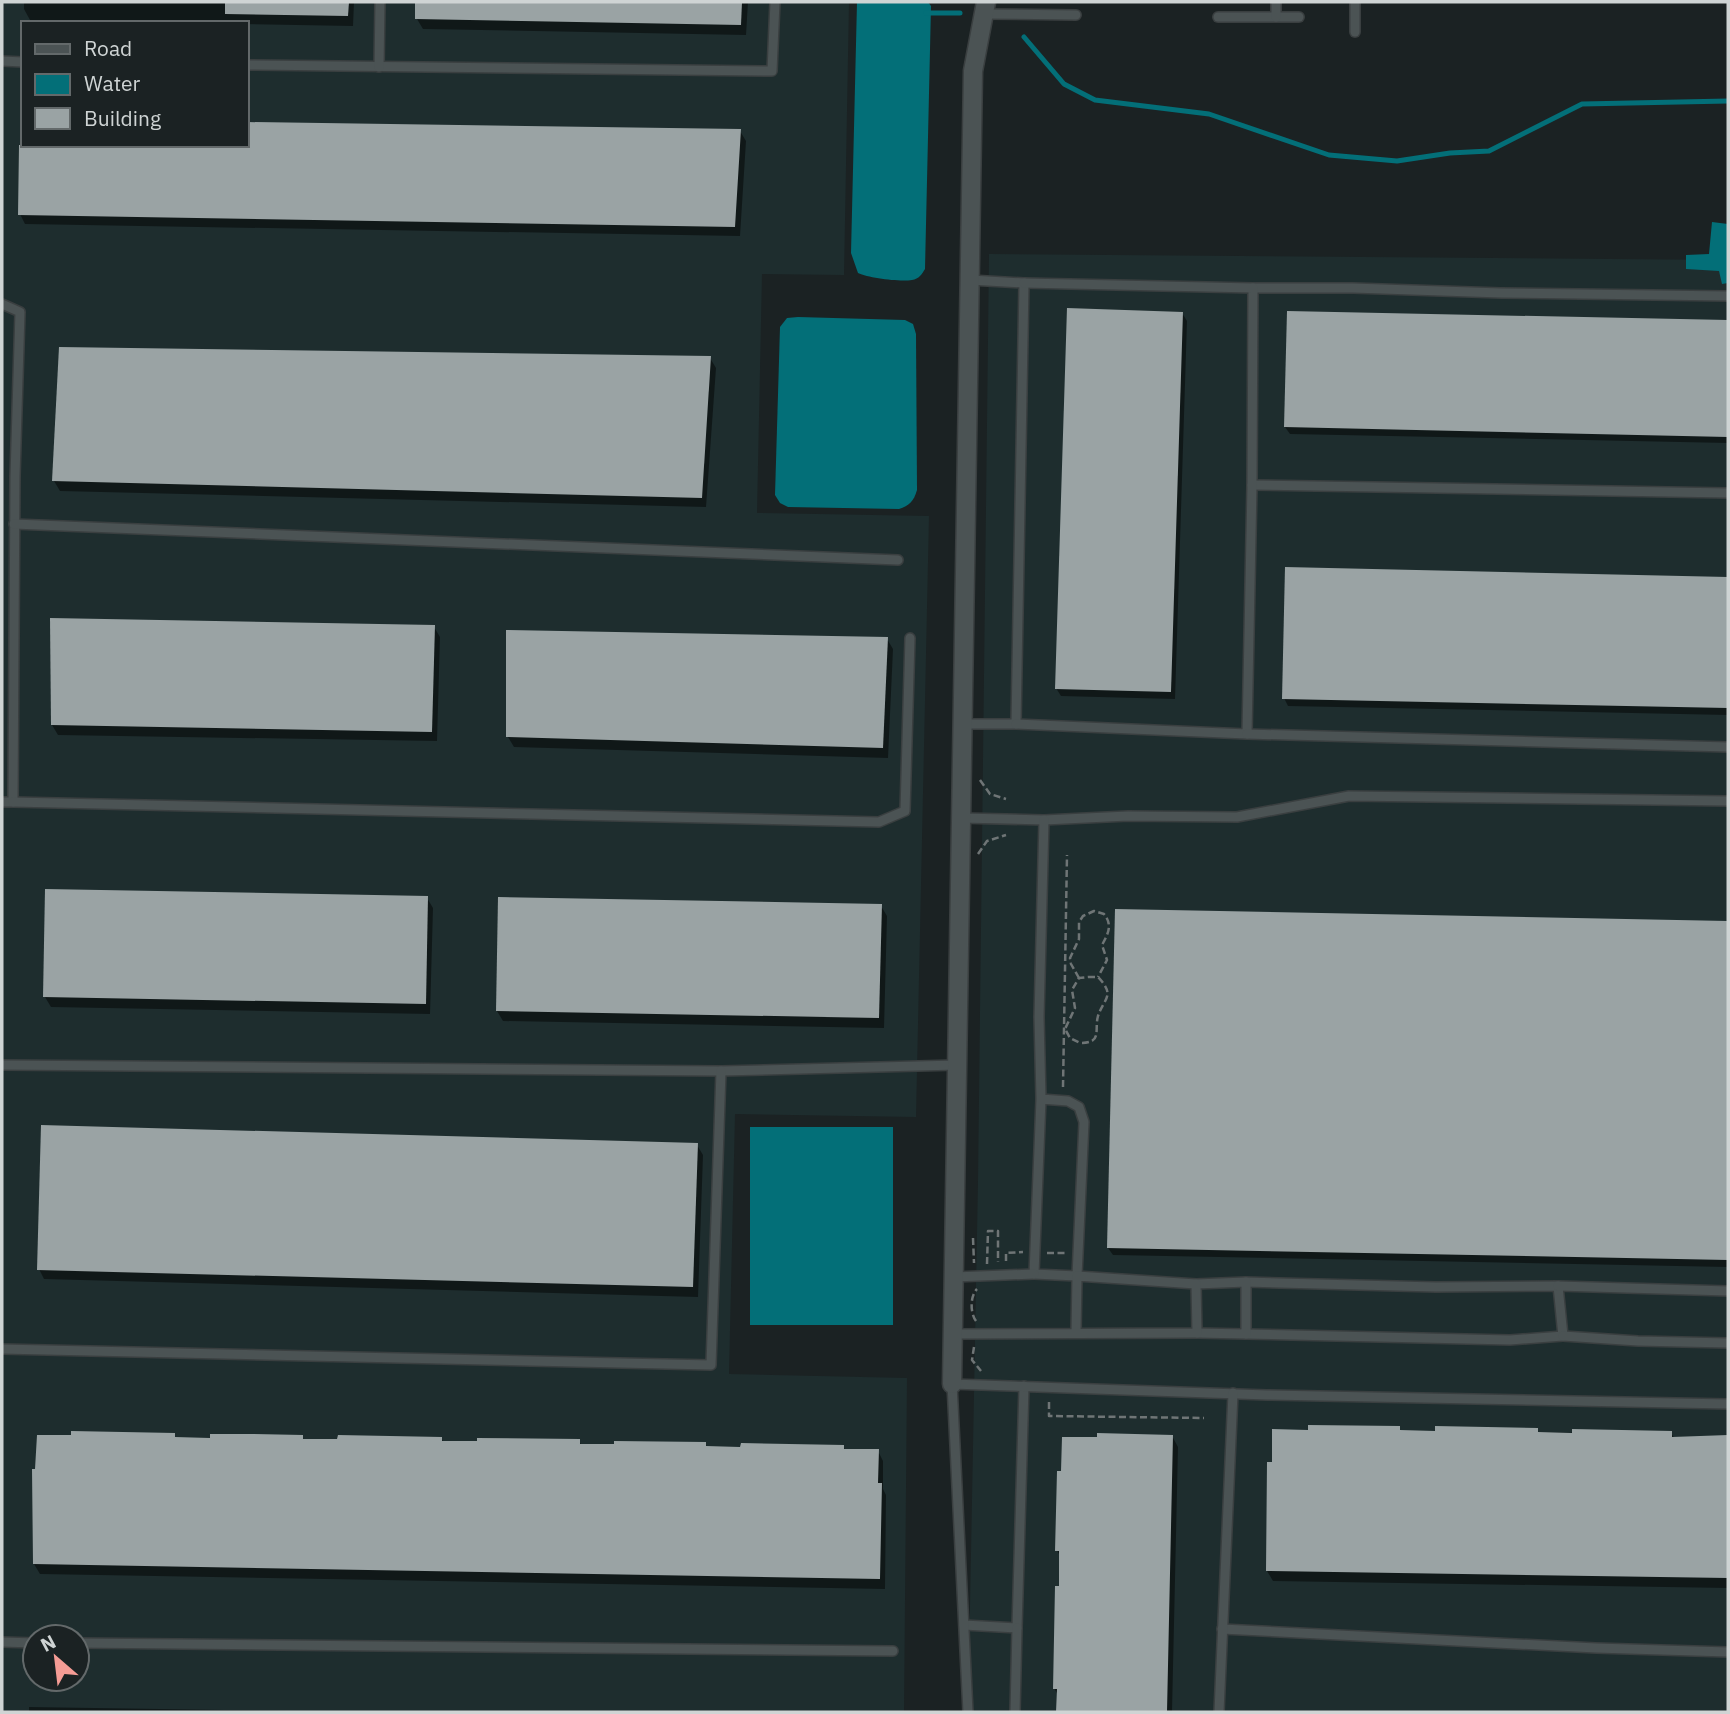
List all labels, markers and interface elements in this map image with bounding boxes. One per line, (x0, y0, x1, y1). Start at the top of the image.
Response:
legend (21, 21, 248, 147)
text: Road (84, 34, 132, 62)
text: Water (84, 69, 141, 97)
text: Building (84, 104, 161, 132)
north arrow (21, 1623, 91, 1693)
text: N (36, 1629, 60, 1657)

